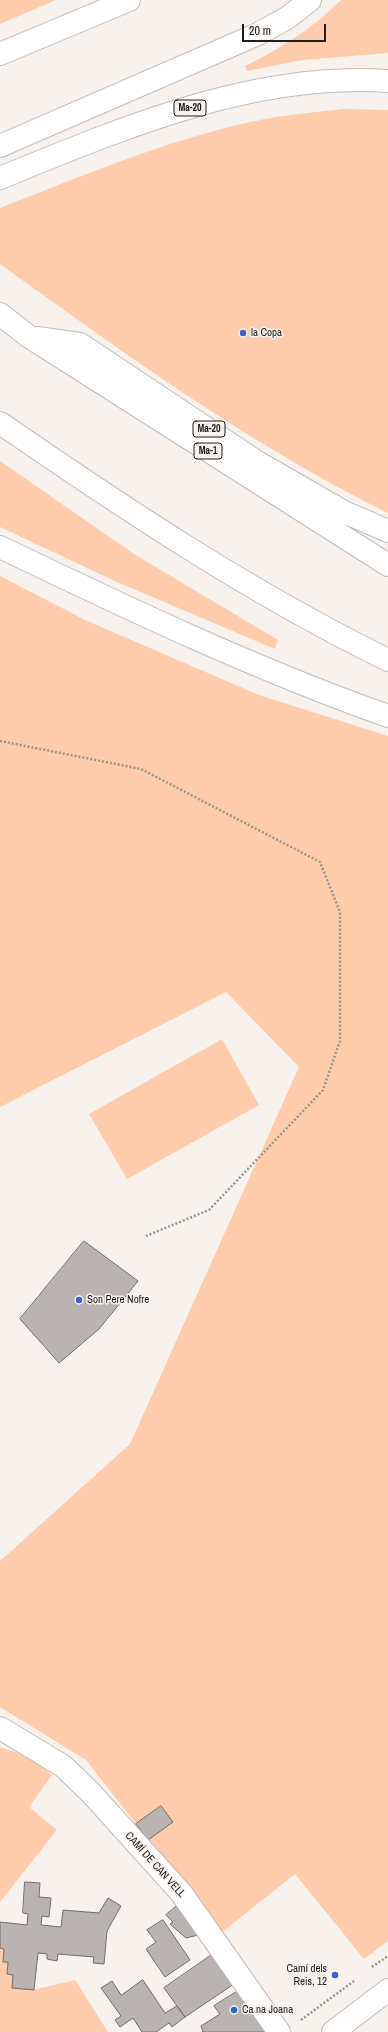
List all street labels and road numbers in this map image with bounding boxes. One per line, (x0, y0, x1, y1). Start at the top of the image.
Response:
road number: Ma-20 (174, 100, 206, 116)
road number: Ma-20 (193, 421, 225, 437)
road number: Ma-1 (194, 443, 222, 459)
street label: CAMÍ DE CAN VELL (122, 1829, 188, 1901)

